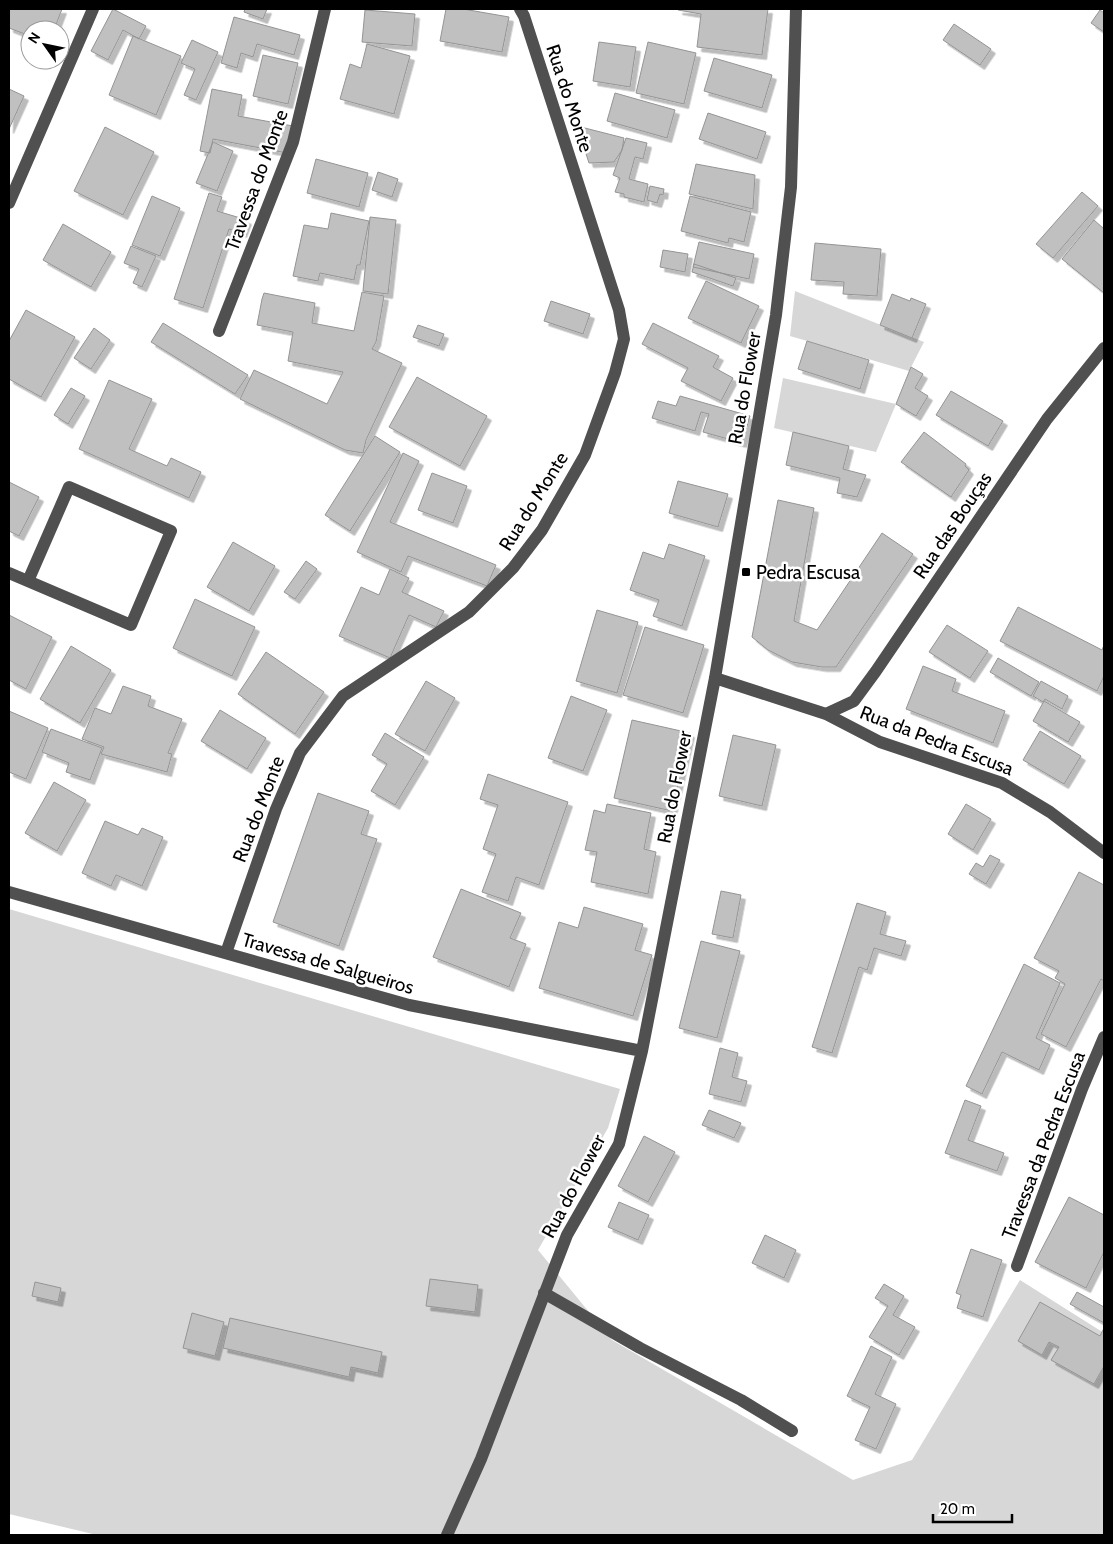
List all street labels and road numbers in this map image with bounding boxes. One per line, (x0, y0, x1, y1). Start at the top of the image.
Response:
street label: Rua do Monte (541, 41, 598, 155)
street label: Travessa do Monte (220, 106, 293, 254)
street label: Rua do Flower (723, 330, 766, 446)
street label: Rua do Monte (494, 447, 573, 555)
street label: Rua das Bouças (908, 467, 997, 583)
street label: Rua da Pedra Escusa (857, 701, 1017, 780)
street label: Rua do Flower (652, 729, 697, 845)
street label: Rua do Monte (228, 753, 289, 866)
street label: Travessa de Salgueiros (239, 928, 417, 999)
street label: Travessa da Pedra Escusa (997, 1048, 1090, 1242)
street label: Rua do Flower (537, 1131, 610, 1242)

